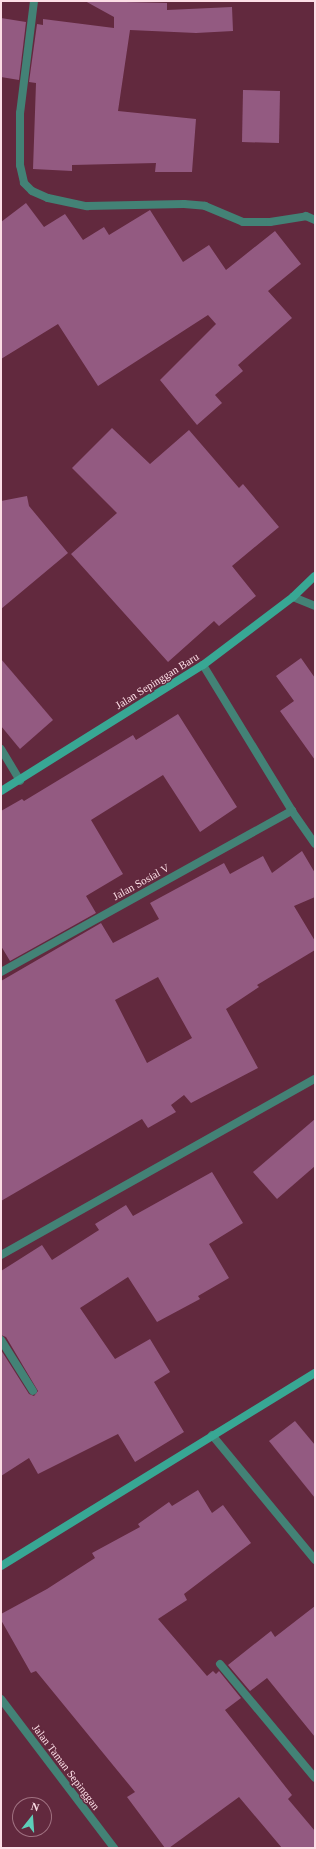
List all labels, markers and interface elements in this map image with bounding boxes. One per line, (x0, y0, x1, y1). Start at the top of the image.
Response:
street label: Jalan Sepinggan Baru (113, 650, 201, 712)
street label: Jalan Sosial V (110, 861, 172, 903)
street label: Jalan Taman Sepinggan (29, 1721, 103, 1813)
north arrow (12, 1797, 52, 1837)
text: N (30, 1800, 41, 1813)

